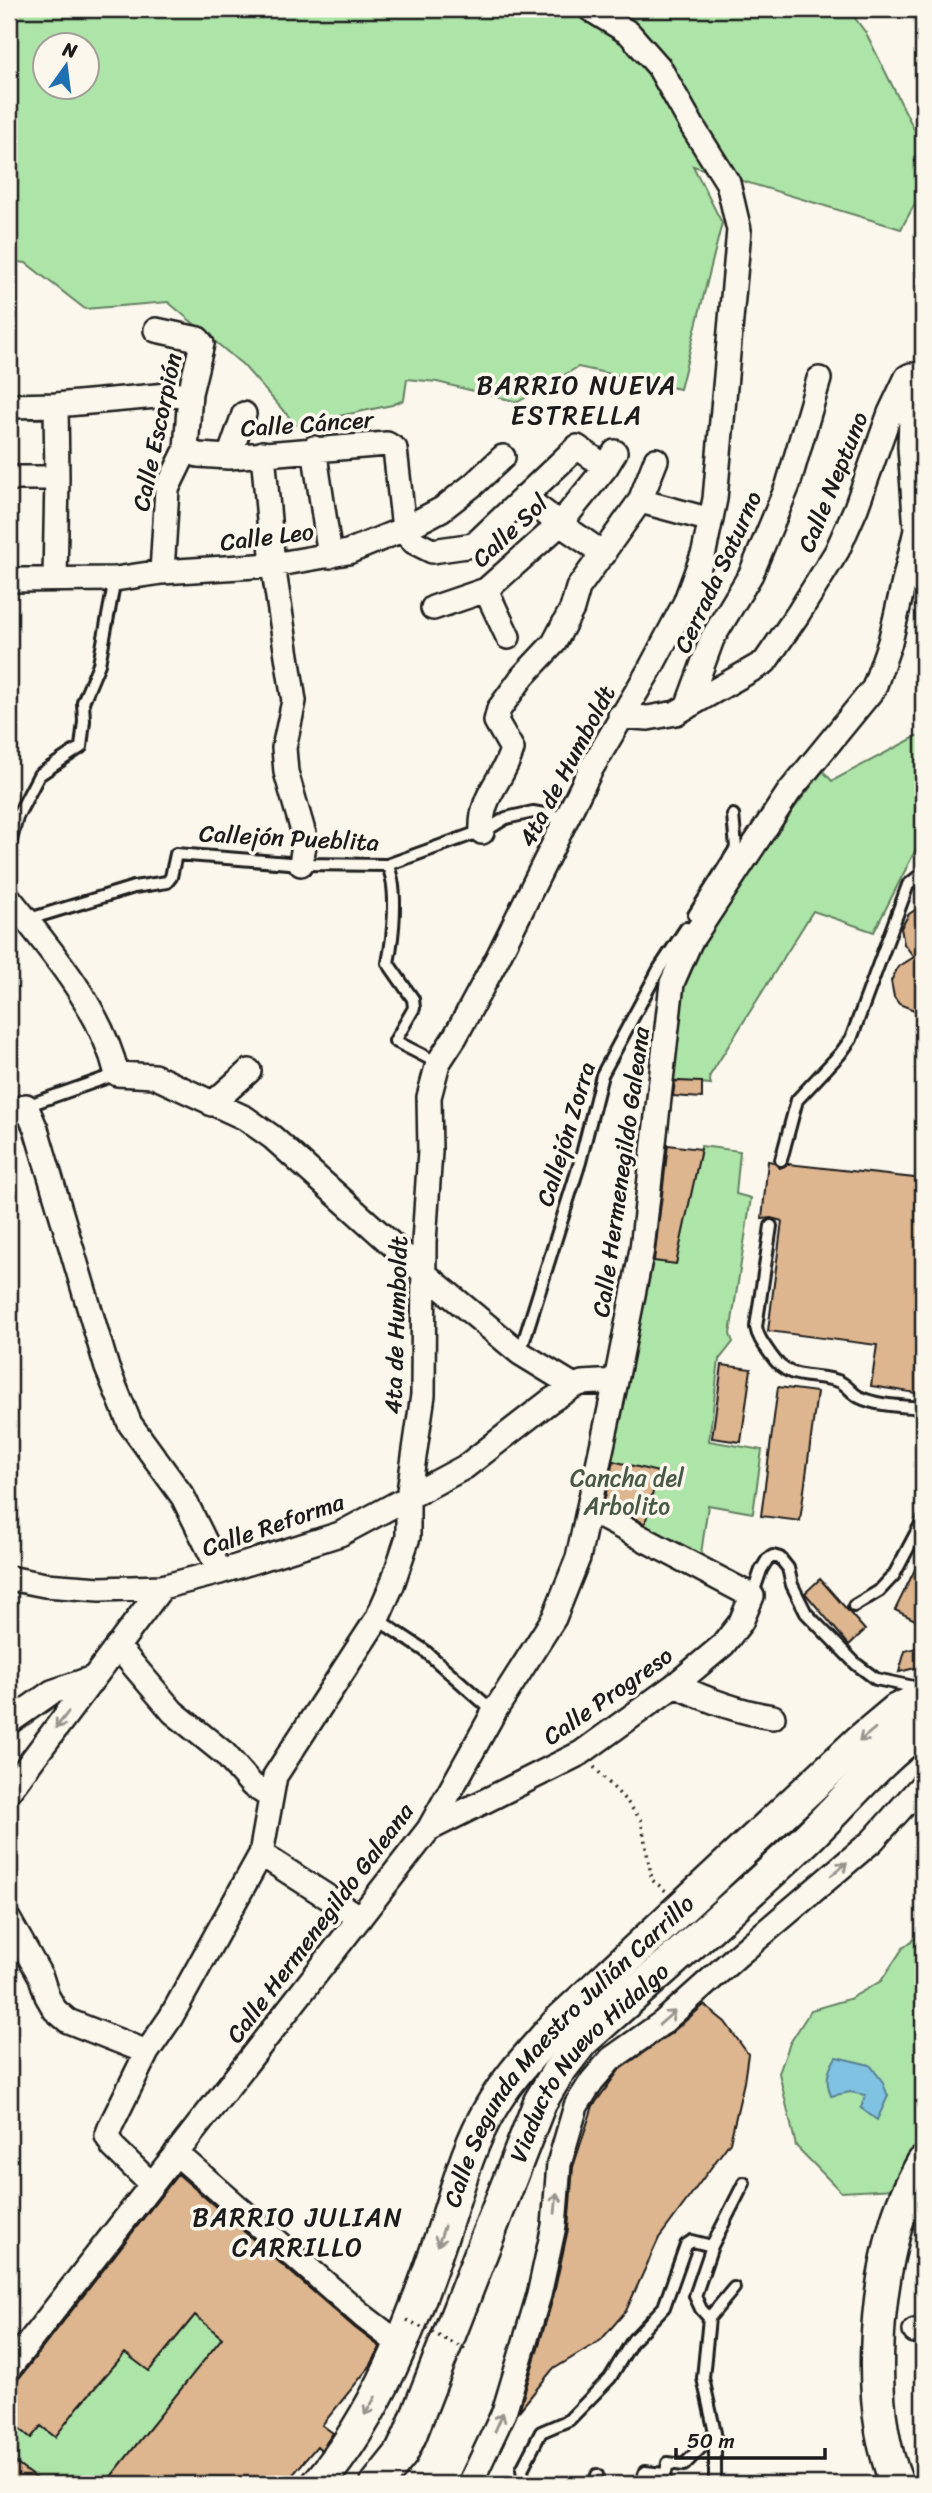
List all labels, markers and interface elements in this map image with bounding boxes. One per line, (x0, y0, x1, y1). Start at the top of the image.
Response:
north arrow (32, 32, 102, 102)
text: N (59, 32, 81, 68)
street label: Calle Escorpión (120, 349, 194, 515)
district label: BARRIO NUEVA ESTRELLA (476, 362, 678, 438)
street label: Calle Cáncer (239, 398, 377, 450)
street label: Calle Neptuno (786, 405, 880, 559)
street label: Calle Sol (462, 483, 559, 578)
street label: Cerrada Saturno (662, 484, 774, 660)
street label: Calle Leo (218, 510, 316, 564)
street label: 4ta de Humboldt (507, 677, 627, 855)
street label: Callejón Pueblita (198, 812, 380, 864)
street label: Calle Hermenegildo Galeana (580, 1023, 662, 1320)
street label: Callejón Zorra (524, 1056, 608, 1212)
street label: 4ta de Humboldt (372, 1235, 420, 1415)
park label: Cancha del Arbolito (570, 1457, 685, 1527)
street label: Calle Reforma (196, 1481, 351, 1569)
street label: Calle Progreso (534, 1635, 682, 1757)
one-way arrow (54, 1710, 69, 1728)
one-way arrow (858, 1727, 876, 1743)
street label: Calle Hermenegildo Galeana (215, 1793, 425, 2053)
one-way arrow (829, 1861, 847, 1877)
street label: Calle Segunda Maestro Julián Carrillo (431, 1884, 705, 2213)
street label: Viaducto Nuevo Hidalgo (497, 1951, 679, 2169)
one-way arrow (658, 2010, 676, 2026)
one-way arrow (550, 2192, 563, 2215)
district label: BARRIO JULIAN CARRILLO (192, 2194, 404, 2270)
one-way arrow (434, 2225, 446, 2247)
one-way arrow (363, 2396, 377, 2416)
one-way arrow (493, 2412, 506, 2434)
scale bar (676, 2416, 825, 2460)
text: 50 m (687, 2422, 735, 2460)

